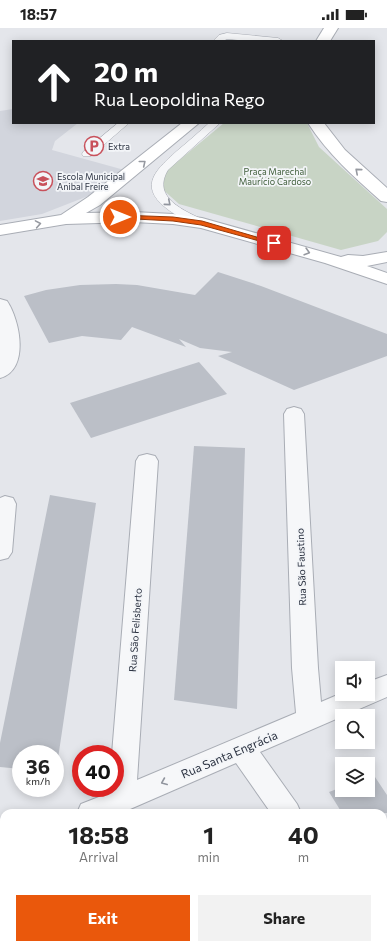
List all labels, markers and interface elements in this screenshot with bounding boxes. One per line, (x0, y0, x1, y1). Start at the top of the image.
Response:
text: 18:57 (20, 5, 57, 23)
text: 20 m (94, 54, 158, 88)
icon: ahead (28, 56, 80, 108)
text: Rua Leopoldina Rego (94, 88, 265, 110)
parking icon: Extra (83, 135, 105, 157)
place label: Extra (108, 141, 130, 152)
one-way arrow (138, 160, 145, 167)
park label: Praça Marechal Maurício Cardoso (239, 166, 311, 187)
one-way arrow (355, 169, 362, 176)
school or university icon: Escola Municipal Anibal Freire (32, 170, 54, 192)
place label: Escola Municipal Anibal Freire (57, 171, 125, 192)
position arrow (99, 196, 141, 238)
one-way arrow (163, 199, 170, 206)
one-way arrow (35, 220, 42, 228)
pin (257, 226, 291, 260)
icon: arrive (263, 232, 285, 254)
one-way arrow (303, 247, 310, 256)
street label: Rua São Faustino (294, 528, 308, 606)
street label: Rua São Felisberto (126, 588, 144, 672)
map controls (335, 661, 375, 797)
button: sound (335, 661, 375, 701)
button: search (335, 709, 375, 749)
street label: Rua Santa Engrácia (179, 727, 279, 781)
speed limit sign: 40 (72, 745, 124, 797)
text: 36 (26, 754, 50, 778)
button: layers (335, 757, 375, 797)
text: km/h (26, 775, 50, 787)
one-way arrow (161, 777, 169, 785)
text: 18:58 (68, 820, 129, 849)
text: 1 (203, 820, 214, 849)
text: 40 (288, 820, 319, 849)
text: Arrival (79, 849, 118, 865)
text: min (198, 849, 220, 865)
text: m (298, 849, 309, 865)
button: Exit (16, 895, 190, 941)
button: Share (198, 895, 371, 941)

